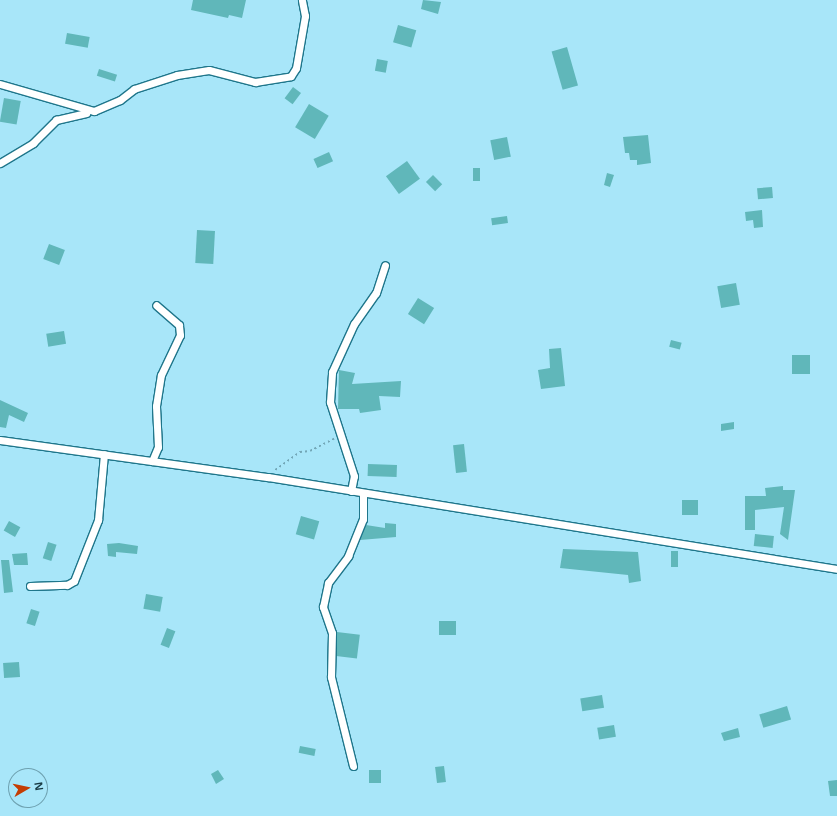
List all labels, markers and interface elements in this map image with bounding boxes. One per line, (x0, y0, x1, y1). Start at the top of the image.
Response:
north arrow (8, 768, 48, 808)
text: N (31, 781, 47, 792)

